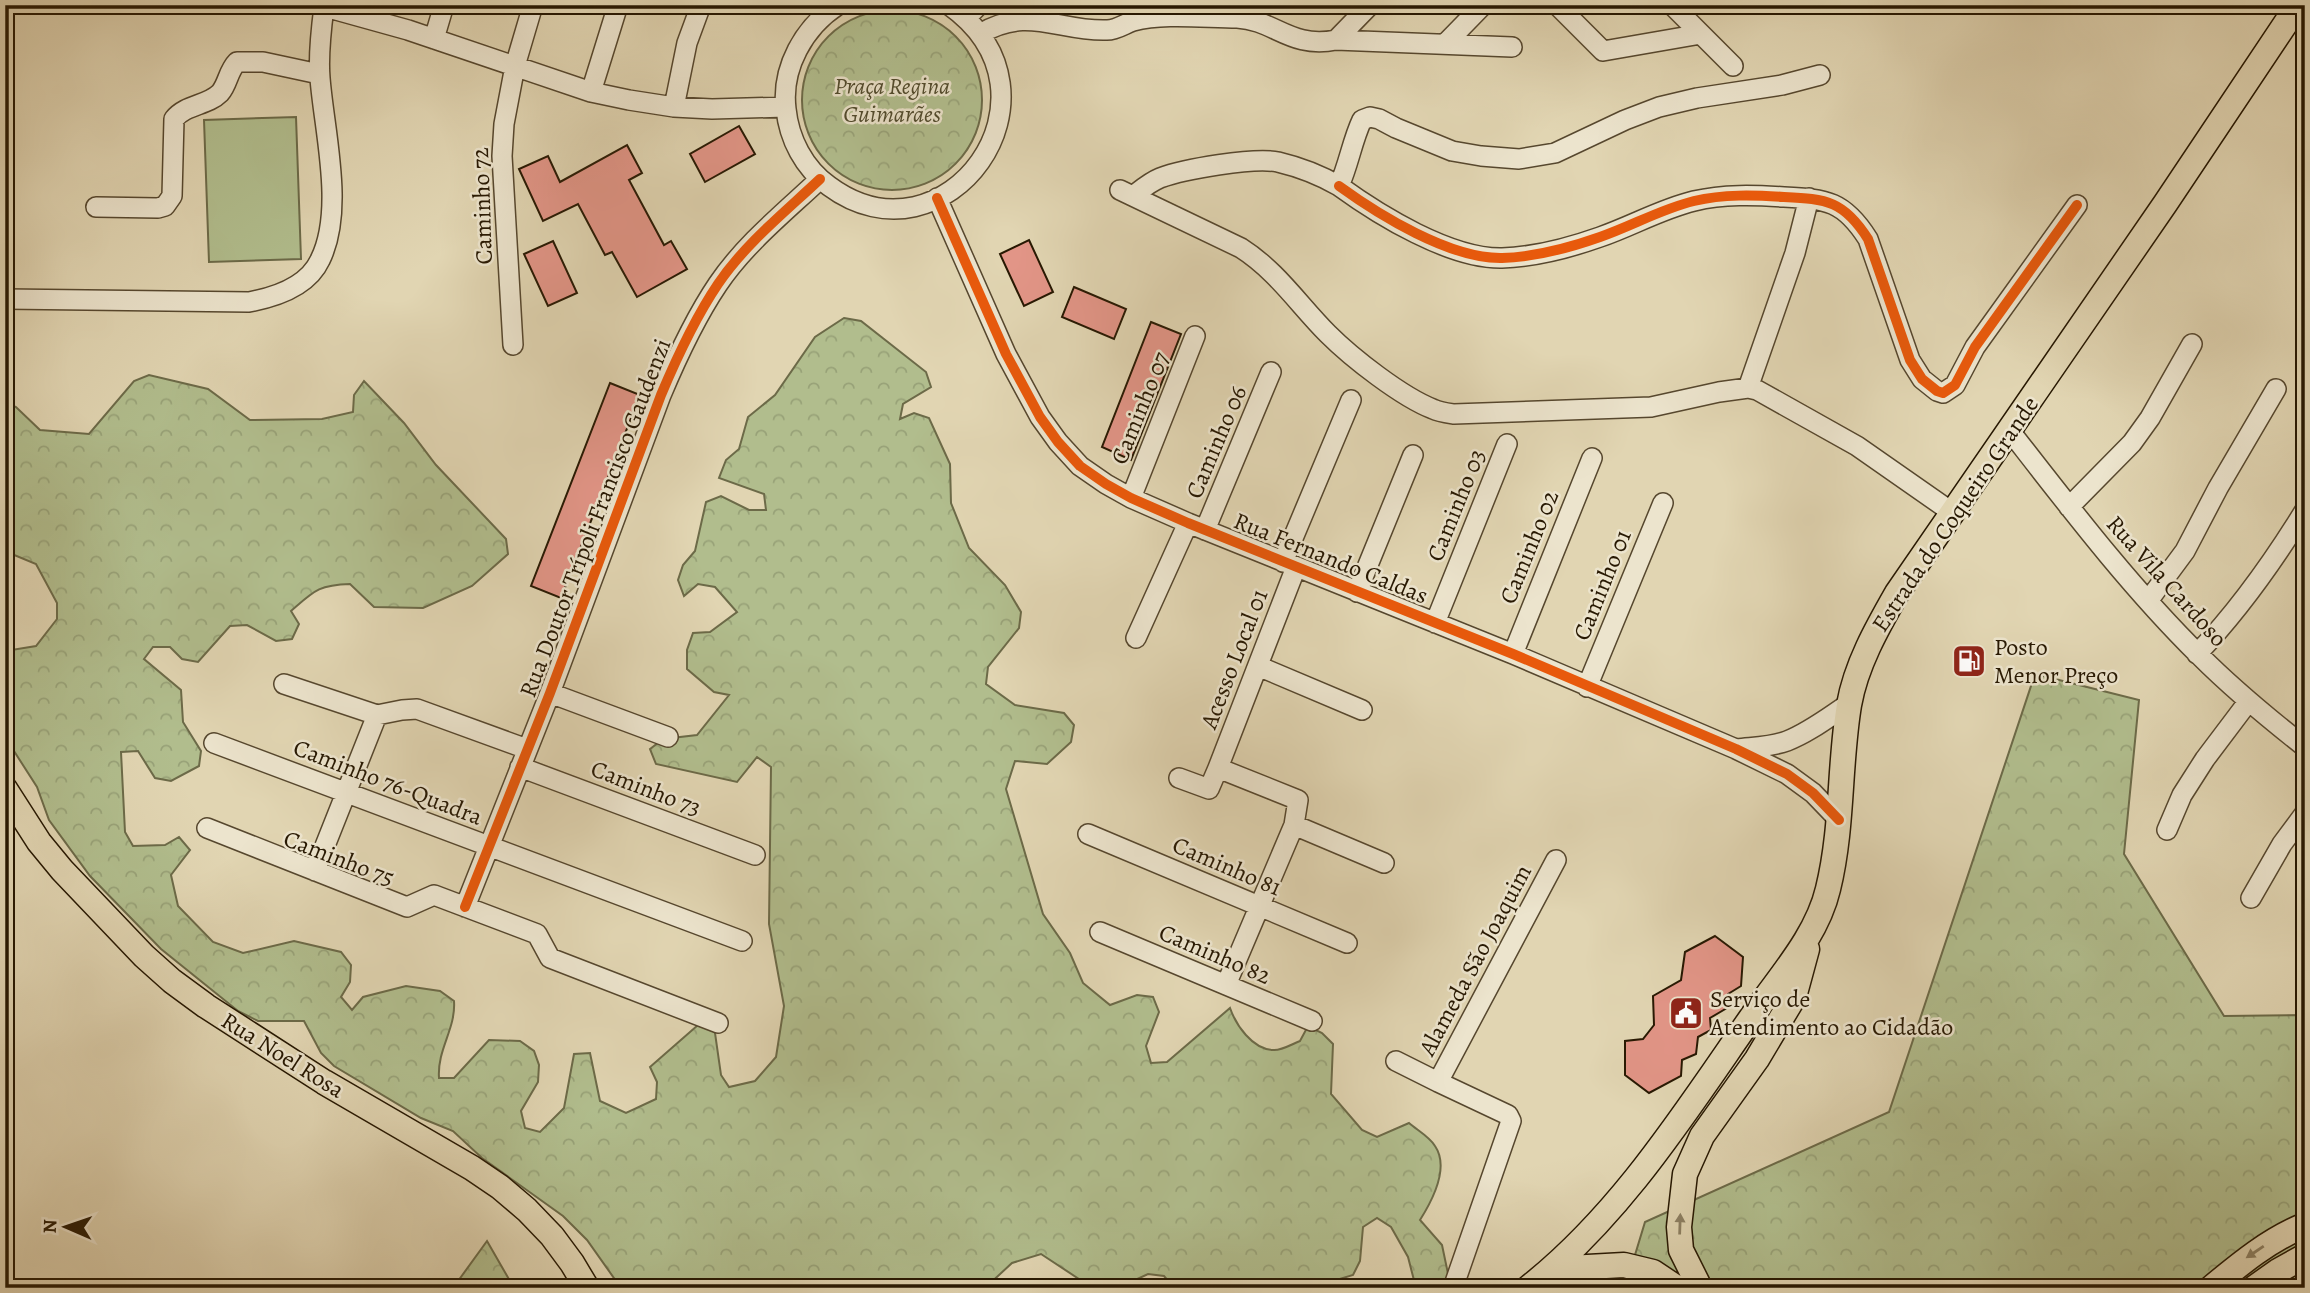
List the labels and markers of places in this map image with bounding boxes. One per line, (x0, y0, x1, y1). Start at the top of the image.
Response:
place label: Posto Menor Preço (1994, 631, 2118, 691)
fuel station icon: Posto Menor Preço (1950, 642, 1988, 680)
place label: Serviço de Atendimento ao Cidadão (1709, 983, 1953, 1043)
public building icon: Serviço de Atendimento ao Cidadão (1667, 994, 1705, 1032)

